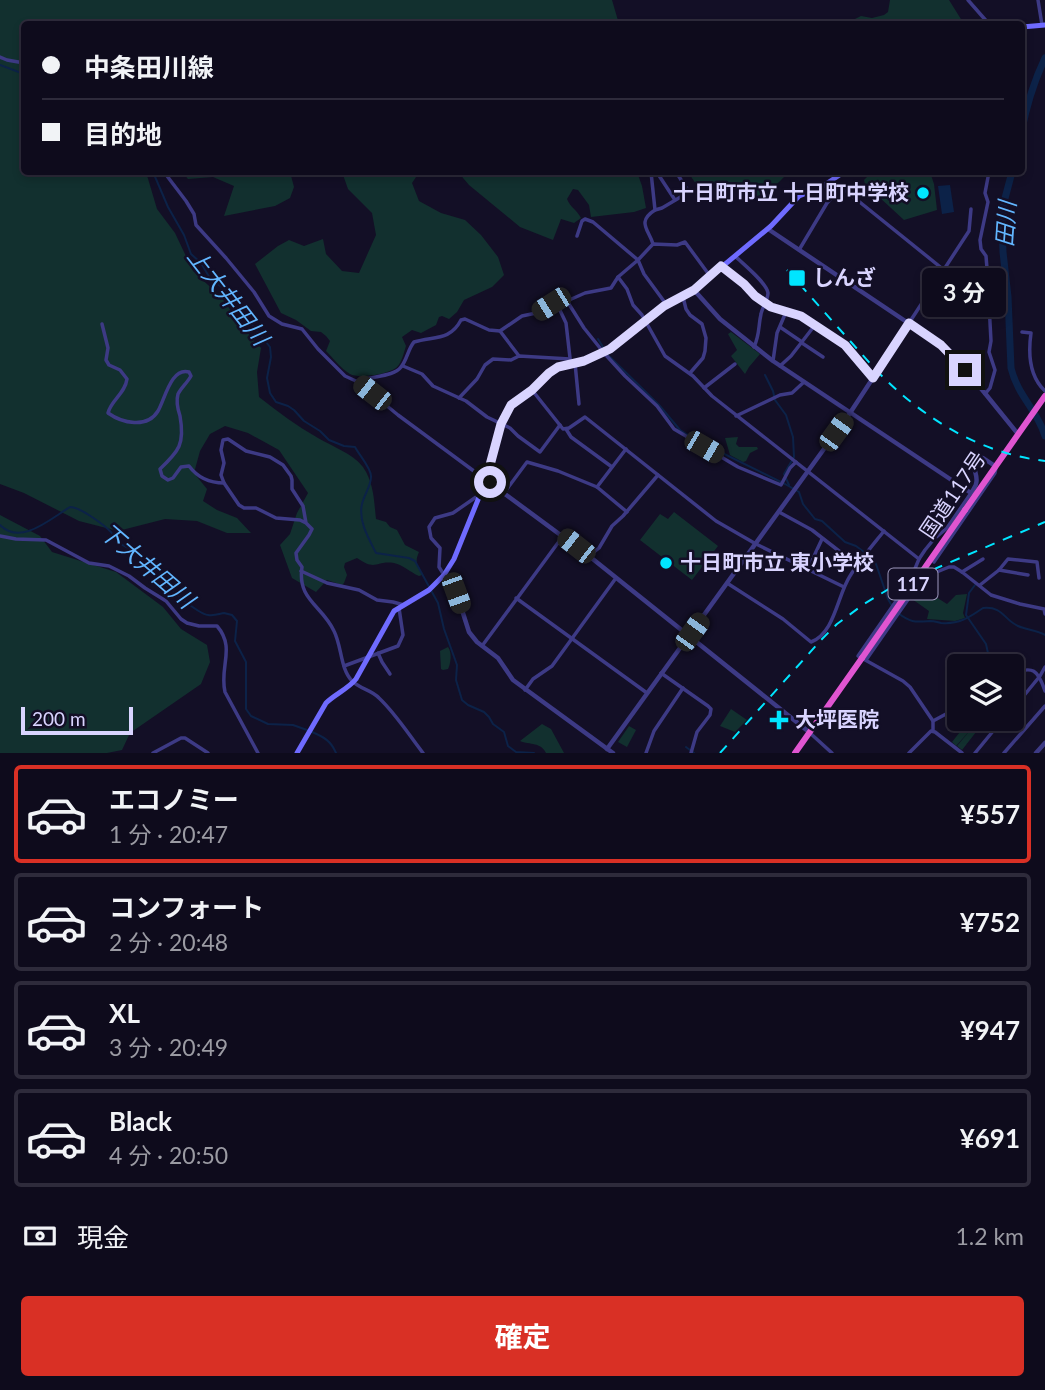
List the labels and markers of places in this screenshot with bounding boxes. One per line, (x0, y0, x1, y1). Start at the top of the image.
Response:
place label: 十日町市立 十日町中学校 (673, 179, 909, 204)
marker: 十日町市立 十日町中学校 (915, 185, 931, 201)
place label: しんざ (813, 264, 876, 289)
marker: しんざ (787, 268, 807, 288)
place label: 十日町市立 東小学校 (680, 549, 874, 574)
marker: 十日町市立 東小学校 (658, 555, 674, 571)
place label: 大坪医院 (795, 706, 879, 731)
marker: 大坪医院 (769, 710, 789, 730)

